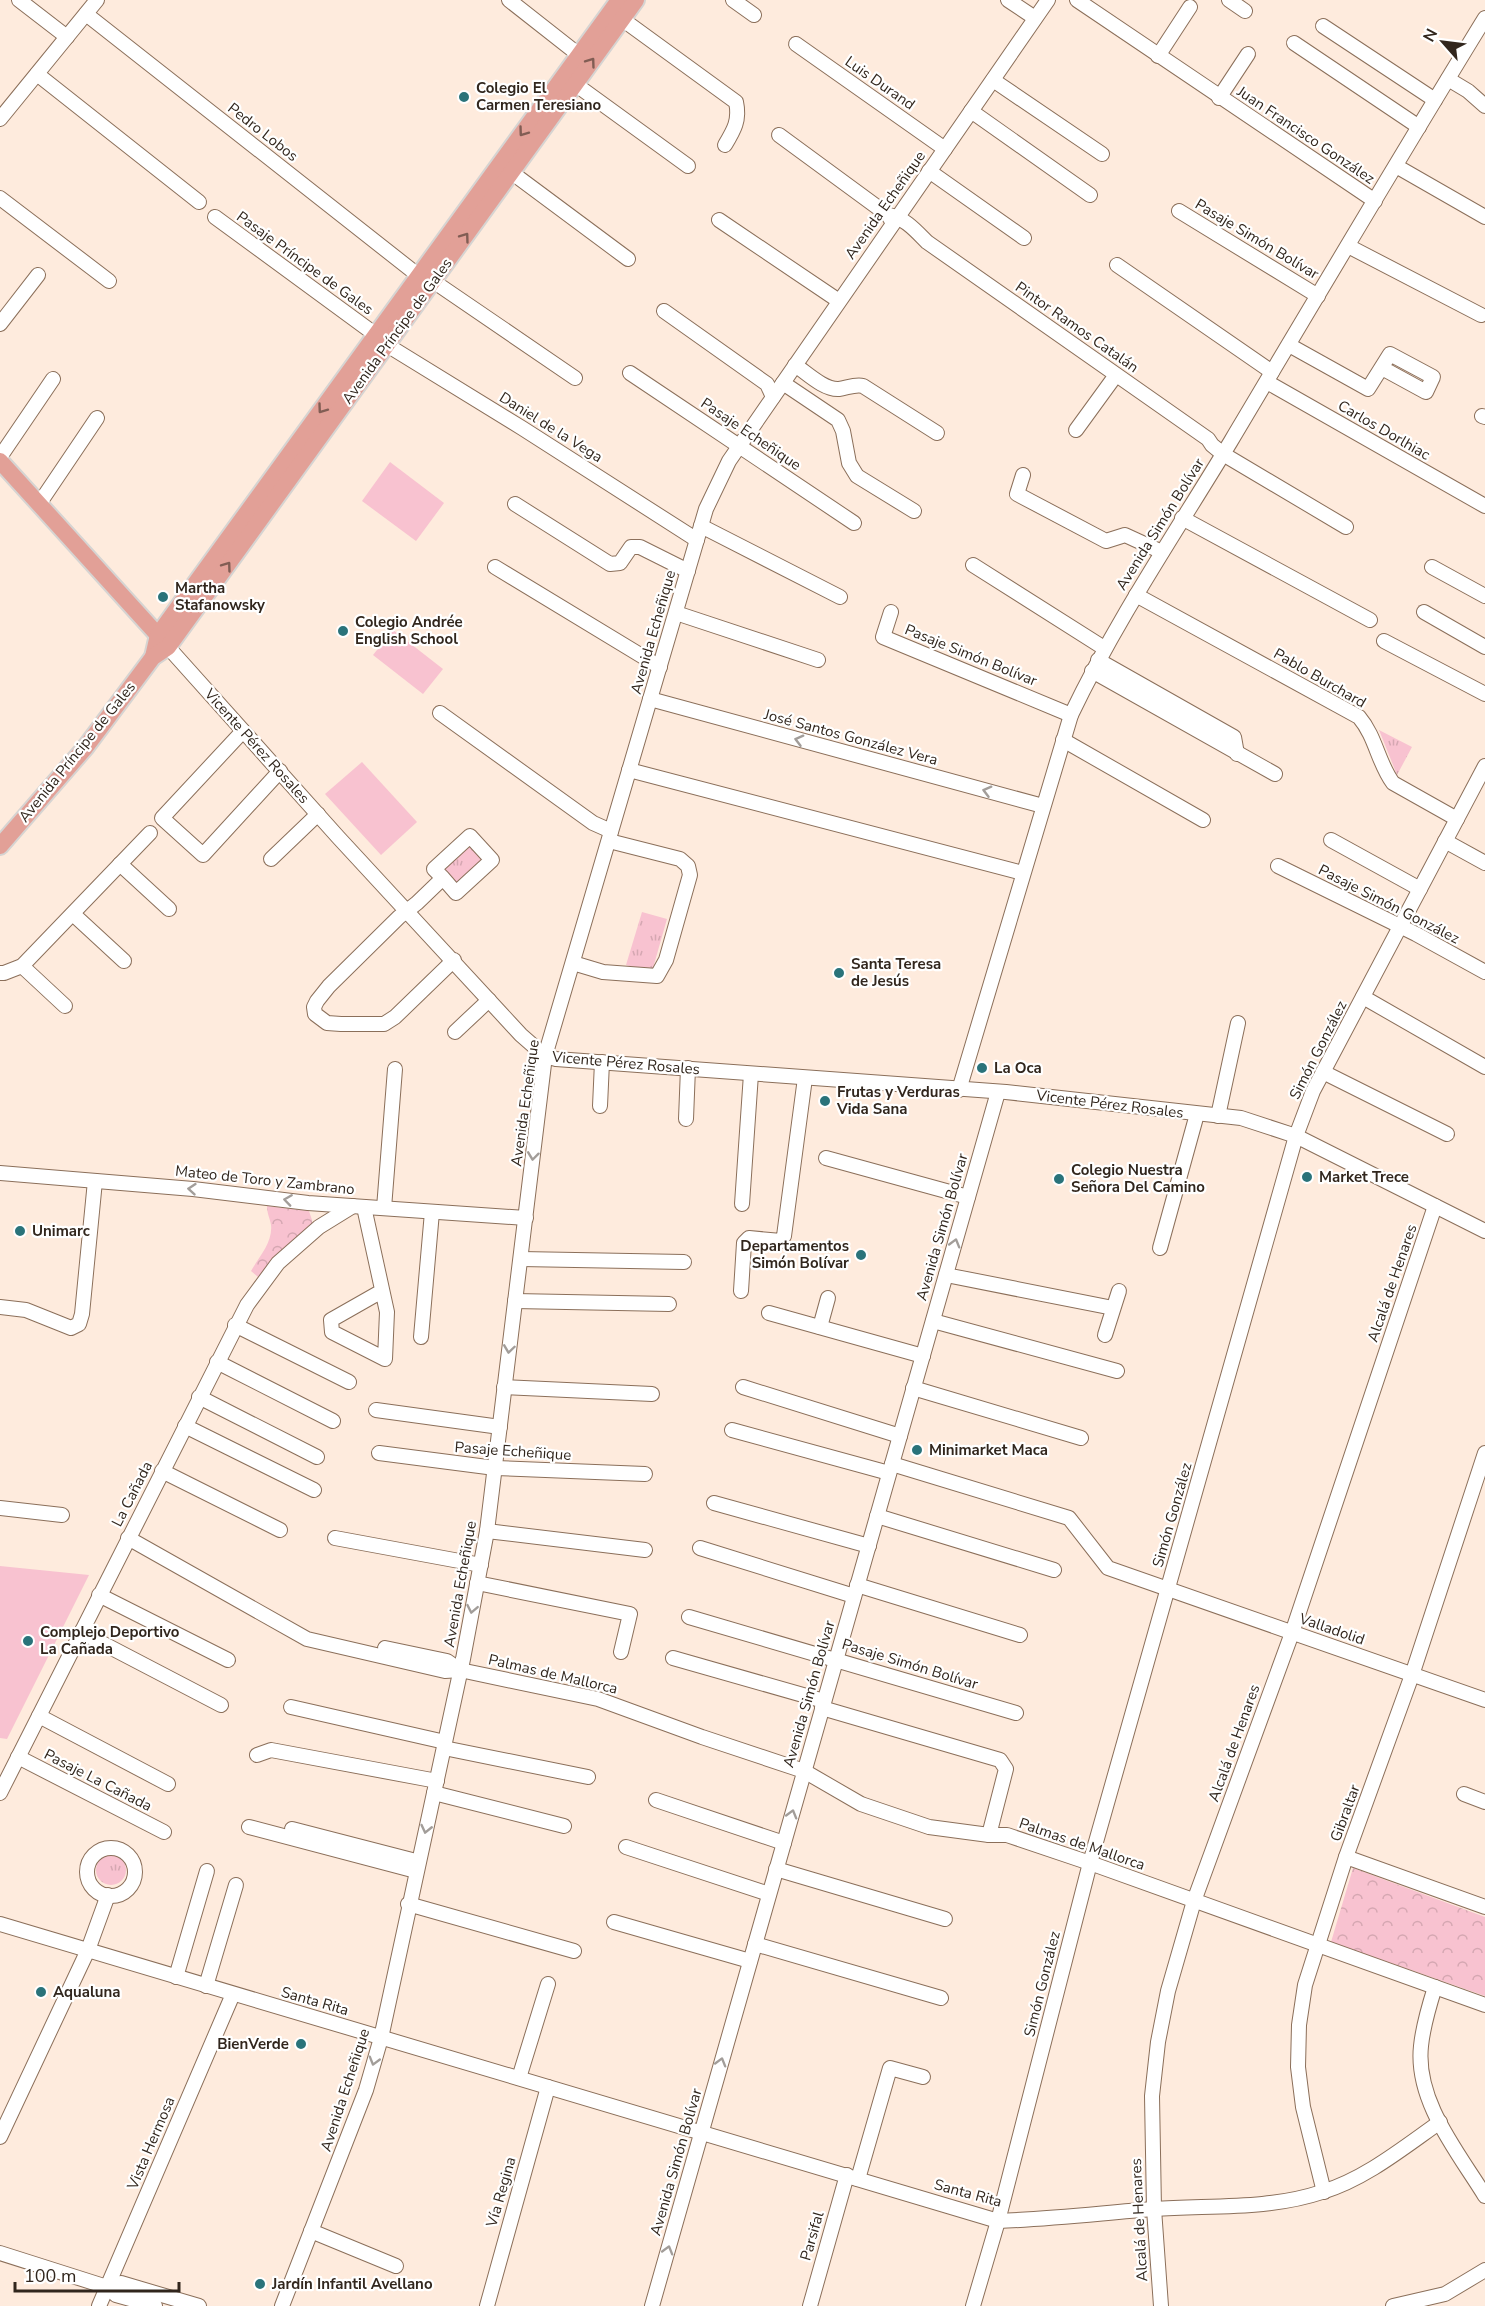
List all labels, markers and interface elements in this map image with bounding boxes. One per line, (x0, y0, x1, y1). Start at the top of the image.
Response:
north arrow (1413, 12, 1473, 72)
text: N (1418, 25, 1443, 46)
street label: Luis Durand (841, 52, 919, 114)
one-way arrow (584, 58, 595, 69)
place label: Colegio El Carmen Teresiano (476, 78, 601, 115)
street label: Juan Francisco González (1232, 81, 1379, 189)
marker: Colegio El Carmen Teresiano (457, 90, 471, 104)
street label: Pedro Lobos (224, 98, 302, 166)
one-way arrow (519, 126, 530, 137)
street label: Avenida Echeñique (840, 147, 930, 263)
street label: Pasaje Simón Bolívar (1191, 194, 1323, 284)
street label: Pasaje Príncipe de Gales (233, 207, 377, 319)
one-way arrow (457, 233, 468, 244)
street label: Avenida Príncipe de Gales (337, 254, 457, 408)
street label: Pintor Ramos Catalán (1011, 277, 1143, 377)
street label: Daniel de la Vega (496, 387, 606, 467)
street label: Pasaje Echeñique (697, 393, 805, 475)
street label: Carlos Dorlhiac (1334, 396, 1434, 464)
one-way arrow (318, 403, 329, 414)
street label: Avenida Simón Bolívar (1111, 454, 1209, 594)
one-way arrow (220, 561, 231, 572)
street label: Avenida Echeñique (626, 568, 680, 696)
place label: Martha Stafanowsky (175, 578, 265, 615)
marker: Martha Stafanowsky (156, 590, 170, 604)
place label: Colegio Andrée English School (355, 612, 463, 649)
street label: Pasaje Simón Bolívar (902, 619, 1041, 691)
marker: Colegio Andrée English School (336, 624, 350, 638)
street label: Pablo Burchard (1270, 643, 1370, 713)
street label: Avenida Príncipe de Gales (14, 678, 140, 826)
street label: Vicente Pérez Rosales (199, 683, 314, 808)
street label: José Santos González Vera (761, 704, 940, 770)
one-way arrow (794, 734, 804, 747)
one-way arrow (982, 786, 993, 798)
street label: Pasaje Simón González (1315, 860, 1463, 948)
place label: Santa Teresa de Jesús (851, 954, 941, 991)
marker: Santa Teresa de Jesús (832, 966, 846, 980)
street label: Simón González (1285, 997, 1351, 1103)
street label: Avenida Echeñique (506, 1038, 544, 1168)
street label: Vicente Pérez Rosales (550, 1046, 701, 1079)
place label: La Oca (994, 1058, 1042, 1078)
marker: La Oca (975, 1061, 989, 1075)
place label: Frutas y Verduras Vida Sana (836, 1082, 960, 1119)
street label: Vicente Pérez Rosales (1034, 1085, 1185, 1123)
marker: Frutas y Verduras Vida Sana (818, 1094, 832, 1108)
street label: Avenida Simón Bolívar (911, 1150, 973, 1303)
one-way arrow (528, 1151, 540, 1160)
place label: Colegio Nuestra Señora Del Camino (1071, 1160, 1205, 1197)
street label: Mateo de Toro y Zambrano (174, 1161, 356, 1199)
place label: Market Trece (1319, 1167, 1409, 1187)
marker: Market Trece (1300, 1170, 1314, 1184)
marker: Colegio Nuestra Señora Del Camino (1052, 1172, 1066, 1186)
one-way arrow (187, 1183, 196, 1196)
one-way arrow (284, 1195, 293, 1207)
place label: Unimarc (32, 1221, 90, 1241)
street label: Alcalá de Henares (1362, 1221, 1422, 1345)
marker: Unimarc (13, 1224, 27, 1238)
place label: Departamentos Simón Bolívar (740, 1236, 849, 1273)
one-way arrow (948, 1238, 960, 1249)
marker: Departamentos Simón Bolívar (854, 1248, 868, 1262)
one-way arrow (503, 1345, 516, 1354)
street label: Pasaje Echeñique (454, 1437, 572, 1465)
place label: Minimarket Maca (929, 1440, 1048, 1460)
marker: Minimarket Maca (910, 1443, 924, 1457)
street label: La Cañada (107, 1458, 157, 1530)
street label: Simón González (1147, 1460, 1197, 1570)
street label: Avenida Echeñique (439, 1519, 481, 1649)
one-way arrow (466, 1604, 479, 1614)
street label: Valladolid (1296, 1608, 1367, 1650)
street label: Avenida Simón Bolívar (778, 1617, 840, 1770)
place label: Complejo Deportivo La Cañada (40, 1622, 180, 1659)
marker: Complejo Deportivo La Cañada (21, 1634, 35, 1648)
street label: Pasaje Simón Bolívar (840, 1634, 981, 1694)
street label: Palmas de Mallorca (486, 1649, 620, 1699)
street label: Alcalá de Henares (1204, 1682, 1264, 1804)
street label: Pasaje La Cañada (41, 1744, 155, 1816)
street label: Gibraltar (1325, 1781, 1365, 1844)
one-way arrow (785, 1809, 797, 1820)
street label: Palmas de Mallorca (1016, 1813, 1148, 1875)
one-way arrow (420, 1824, 433, 1834)
street label: Simón González (1019, 1929, 1065, 2039)
place label: Aqualuna (53, 1982, 120, 2002)
street label: Santa Rita (279, 1982, 351, 2020)
marker: Aqualuna (34, 1985, 48, 1999)
street label: Avenida Echeñique (316, 2026, 374, 2154)
place label: BienVerde (217, 2034, 289, 2054)
marker: BienVerde (294, 2037, 308, 2051)
one-way arrow (369, 2055, 381, 2066)
one-way arrow (714, 2057, 726, 2068)
street label: Avenida Simón Bolívar (645, 2085, 707, 2238)
street label: Vista Hermosa (122, 2093, 180, 2193)
street label: Vía Regina (481, 2155, 521, 2230)
street label: Alcalá de Henares (1126, 2158, 1152, 2282)
street label: Santa Rita (932, 2174, 1004, 2212)
street label: Parsifal (795, 2208, 829, 2263)
one-way arrow (661, 2245, 673, 2256)
scale bar (15, 2255, 178, 2293)
text: 100 m (24, 2264, 76, 2288)
place label: Jardín Infantil Avellano (271, 2274, 433, 2294)
marker: Jardín Infantil Avellano (253, 2277, 267, 2291)

